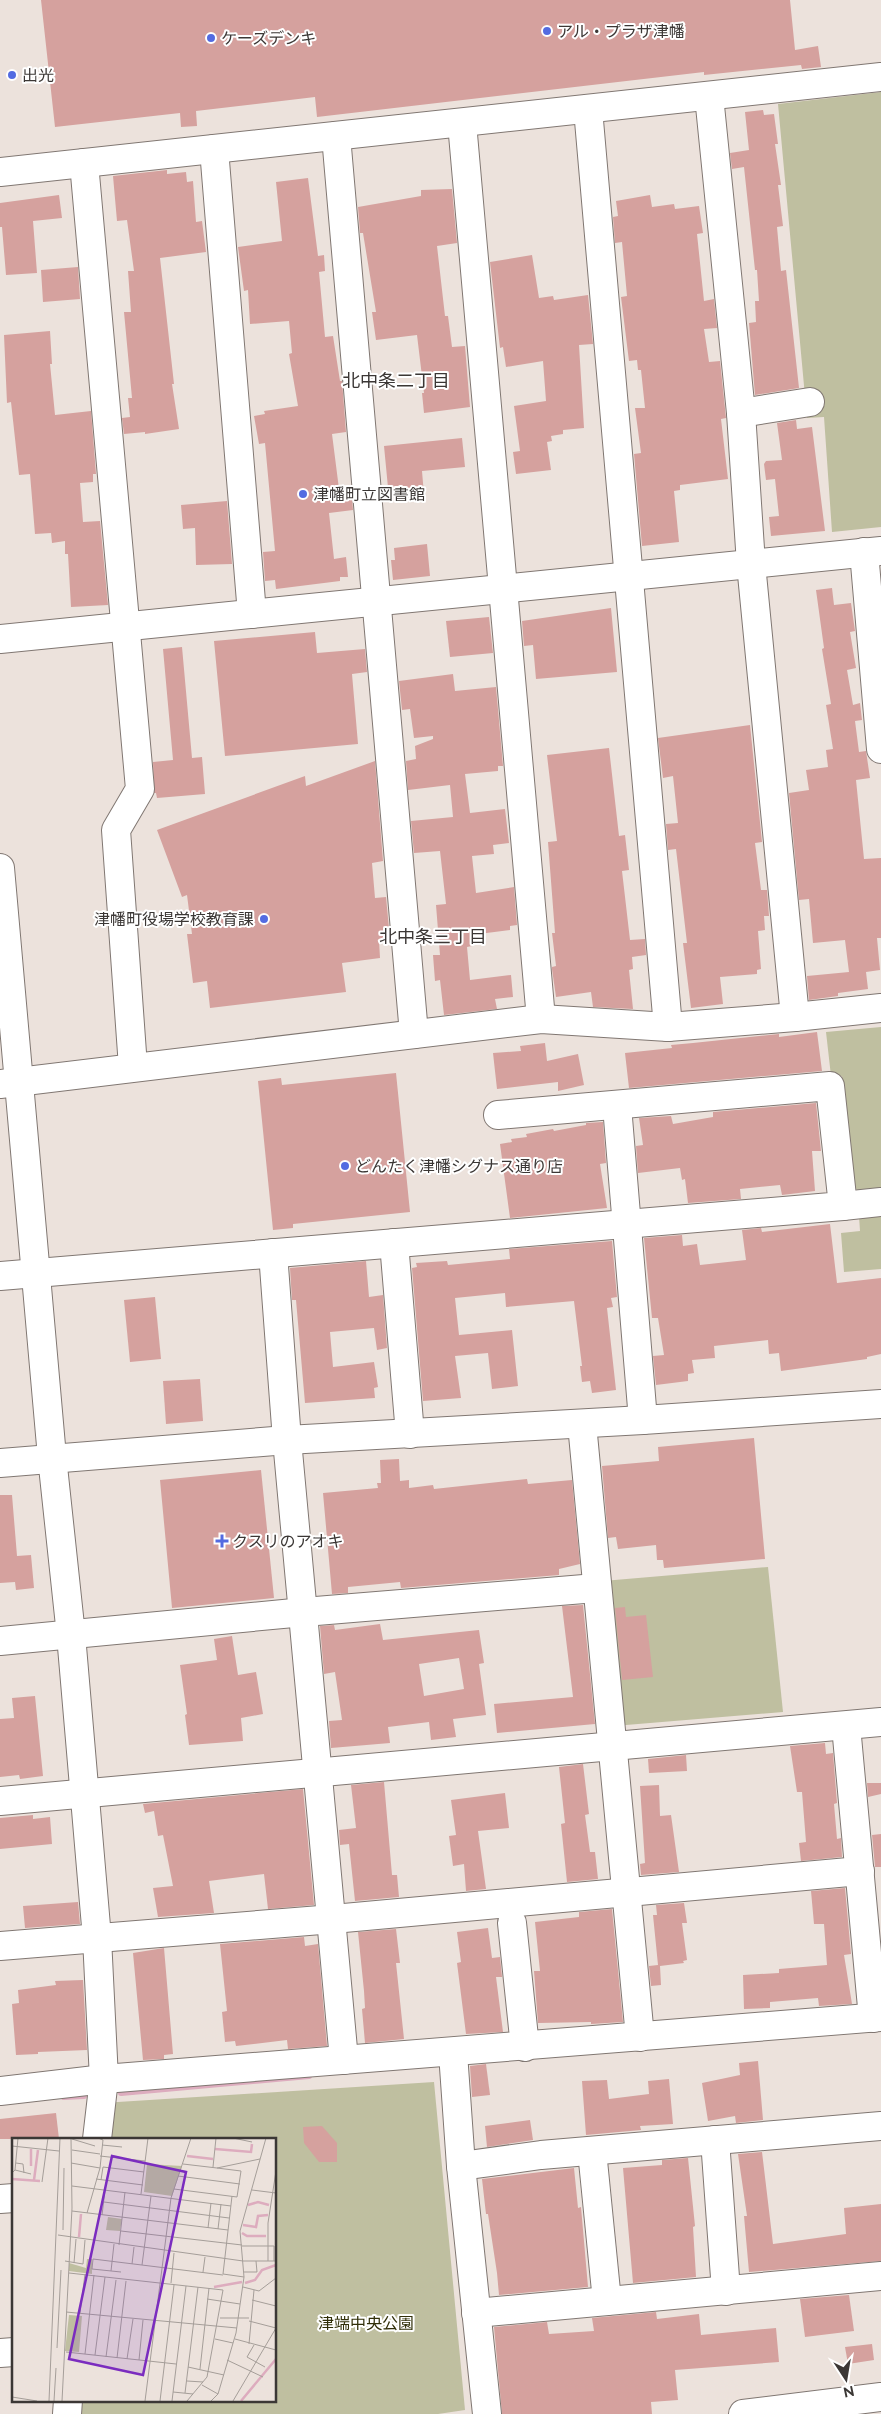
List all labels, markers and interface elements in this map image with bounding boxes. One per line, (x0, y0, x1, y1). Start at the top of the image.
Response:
place label: アル・プラザ津幡 (557, 22, 685, 41)
marker: アル・プラザ津幡 (541, 25, 553, 37)
place label: ケーズデンキ (221, 29, 316, 48)
marker: ケーズデンキ (205, 32, 217, 44)
place label: 出光 (22, 66, 54, 85)
marker: 出光 (6, 69, 18, 81)
district label: 北中条二丁目 (342, 370, 450, 391)
place label: 津幡町立図書館 (313, 485, 425, 504)
marker: 津幡町立図書館 (297, 488, 309, 500)
place label: 津幡町役場学校教育課 (94, 910, 254, 929)
marker: 津幡町役場学校教育課 (258, 913, 270, 925)
district label: 北中条三丁目 (379, 926, 487, 947)
place label: どんたく津幡シグナス通り店 (355, 1157, 563, 1176)
marker: どんたく津幡シグナス通り店 (339, 1160, 351, 1172)
place label: クスリのアオキ (232, 1532, 344, 1551)
marker: クスリのアオキ (216, 1535, 228, 1547)
inset map (12, 2138, 276, 2402)
park label: 津端中央公園 (318, 2314, 414, 2333)
north arrow (821, 2354, 871, 2404)
text: N (842, 2383, 856, 2401)

